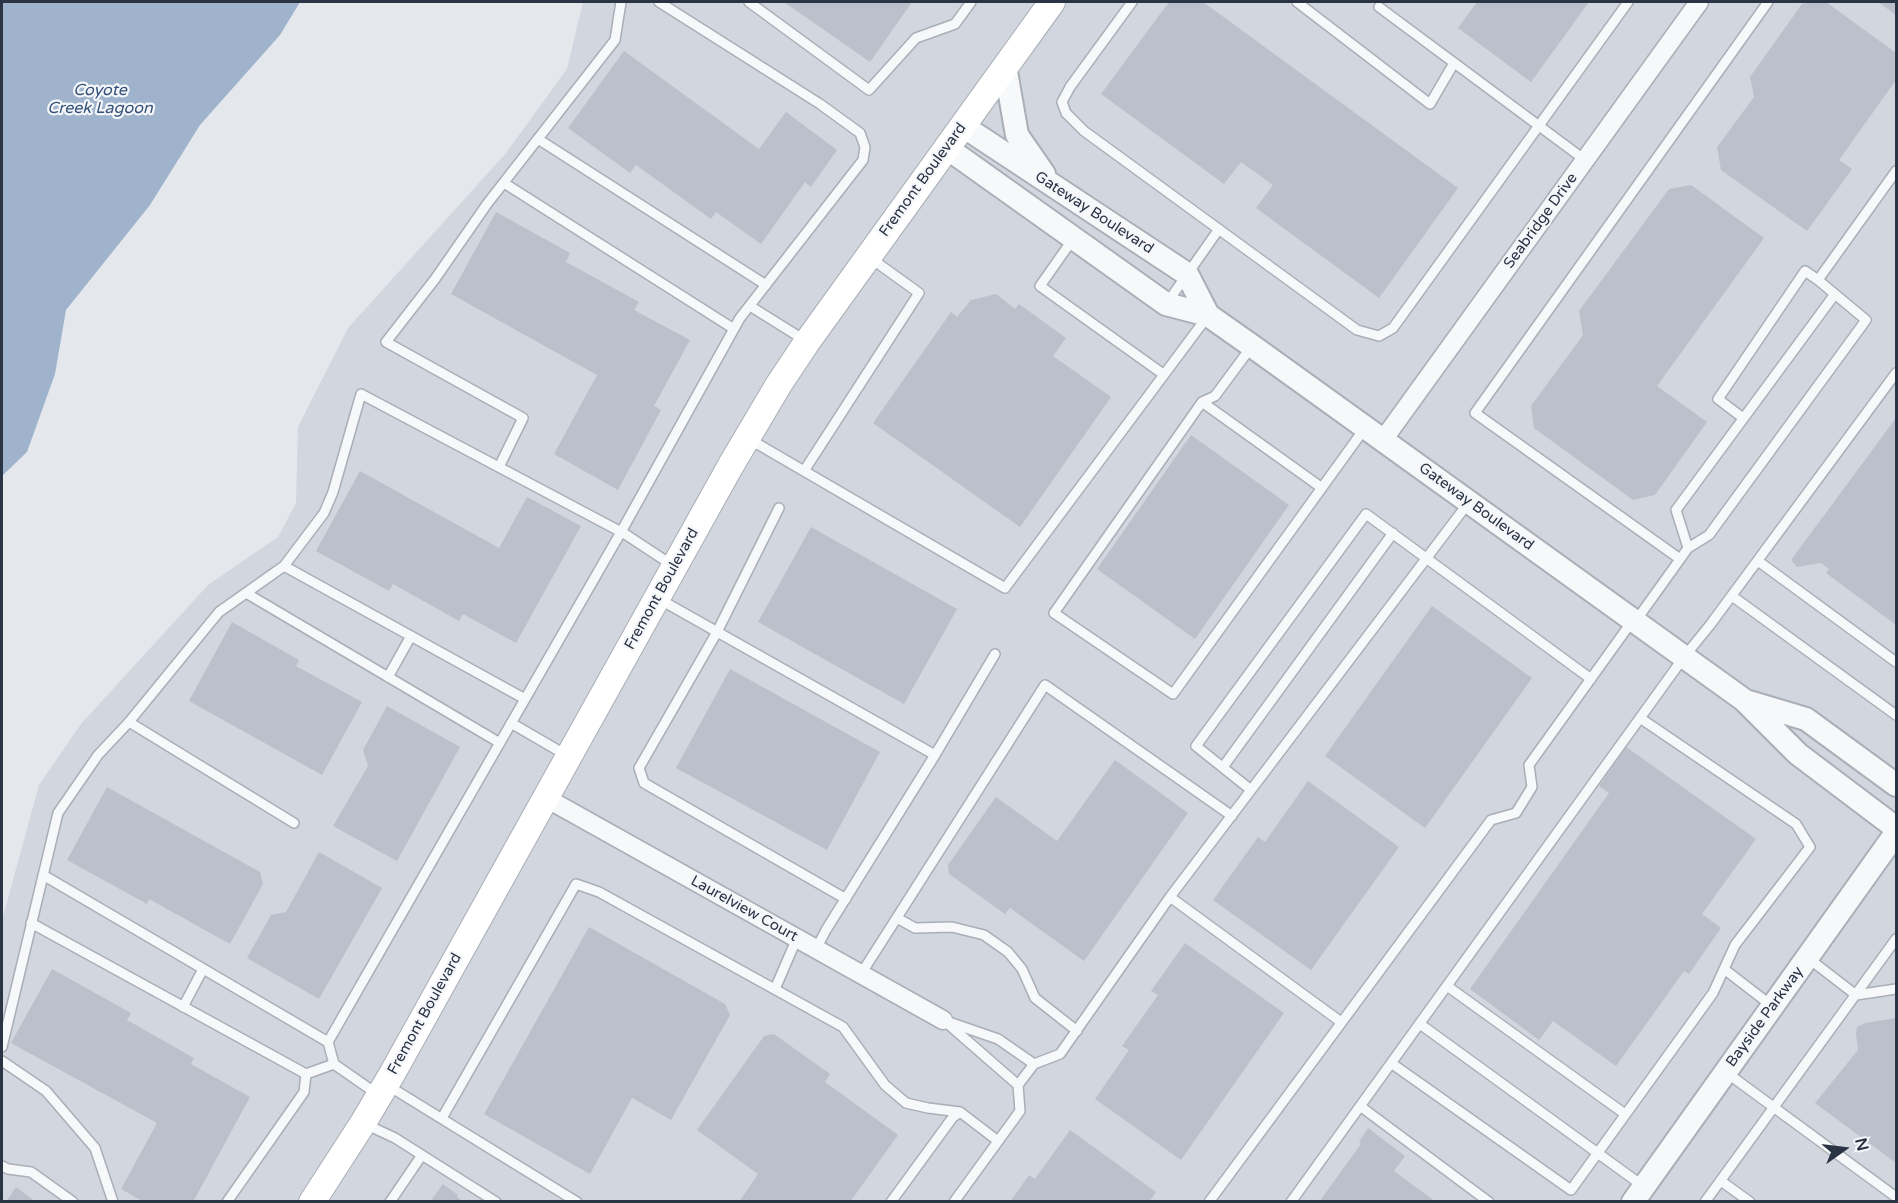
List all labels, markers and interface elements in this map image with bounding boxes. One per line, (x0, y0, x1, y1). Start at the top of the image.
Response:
water label: Coyote Creek Lagoon (47, 81, 153, 119)
street label: Fremont Boulevard (876, 120, 970, 240)
street label: Gateway Boulevard (1031, 168, 1157, 258)
street label: Seabridge Drive (1500, 170, 1582, 272)
street label: Gateway Boulevard (1415, 459, 1537, 555)
street label: Fremont Boulevard (621, 525, 703, 653)
street label: Laurelview Court (687, 872, 801, 946)
street label: Fremont Boulevard (384, 950, 466, 1078)
street label: Bayside Parkway (1723, 963, 1807, 1071)
north arrow (1814, 1119, 1874, 1179)
text: N (1850, 1136, 1873, 1153)

